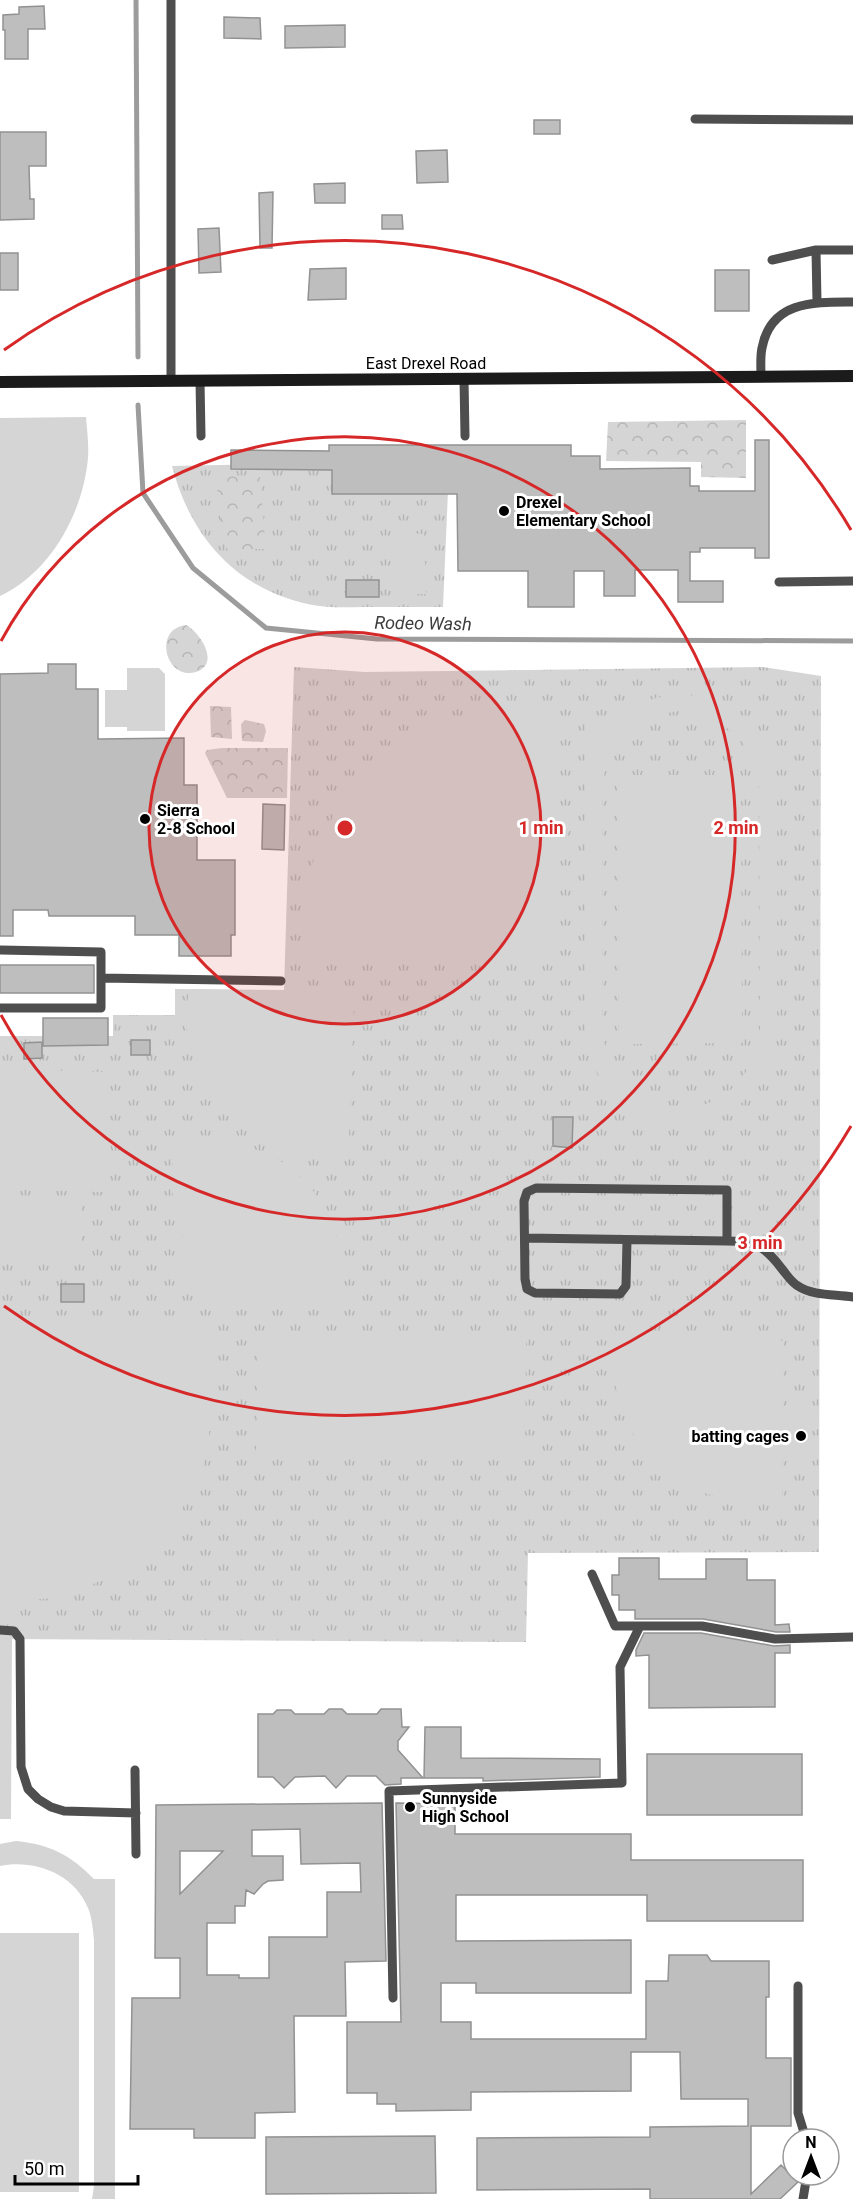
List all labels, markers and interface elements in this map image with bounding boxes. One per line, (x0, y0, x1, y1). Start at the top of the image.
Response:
street label: East Drexel Road (366, 354, 486, 373)
place label: Drexel Elementary School (516, 493, 651, 530)
marker: Drexel Elementary School (497, 504, 511, 518)
water label: Rodeo Wash (374, 612, 472, 634)
place label: Sierra 2-8 School (157, 801, 235, 838)
marker: Sierra 2-8 School (138, 812, 152, 826)
text: 1 min (518, 817, 564, 838)
text: 2 min (713, 817, 759, 838)
centre of rings (335, 818, 355, 838)
text: 3 min (737, 1232, 783, 1253)
place label: batting cages (691, 1427, 789, 1446)
marker: batting cages (794, 1429, 808, 1443)
place label: Sunnyside High School (422, 1789, 509, 1826)
marker: Sunnyside High School (403, 1800, 417, 1814)
north arrow (781, 2127, 841, 2187)
text: N (805, 2133, 817, 2152)
scale bar (15, 2148, 138, 2186)
text: 50 m (24, 2158, 64, 2179)

